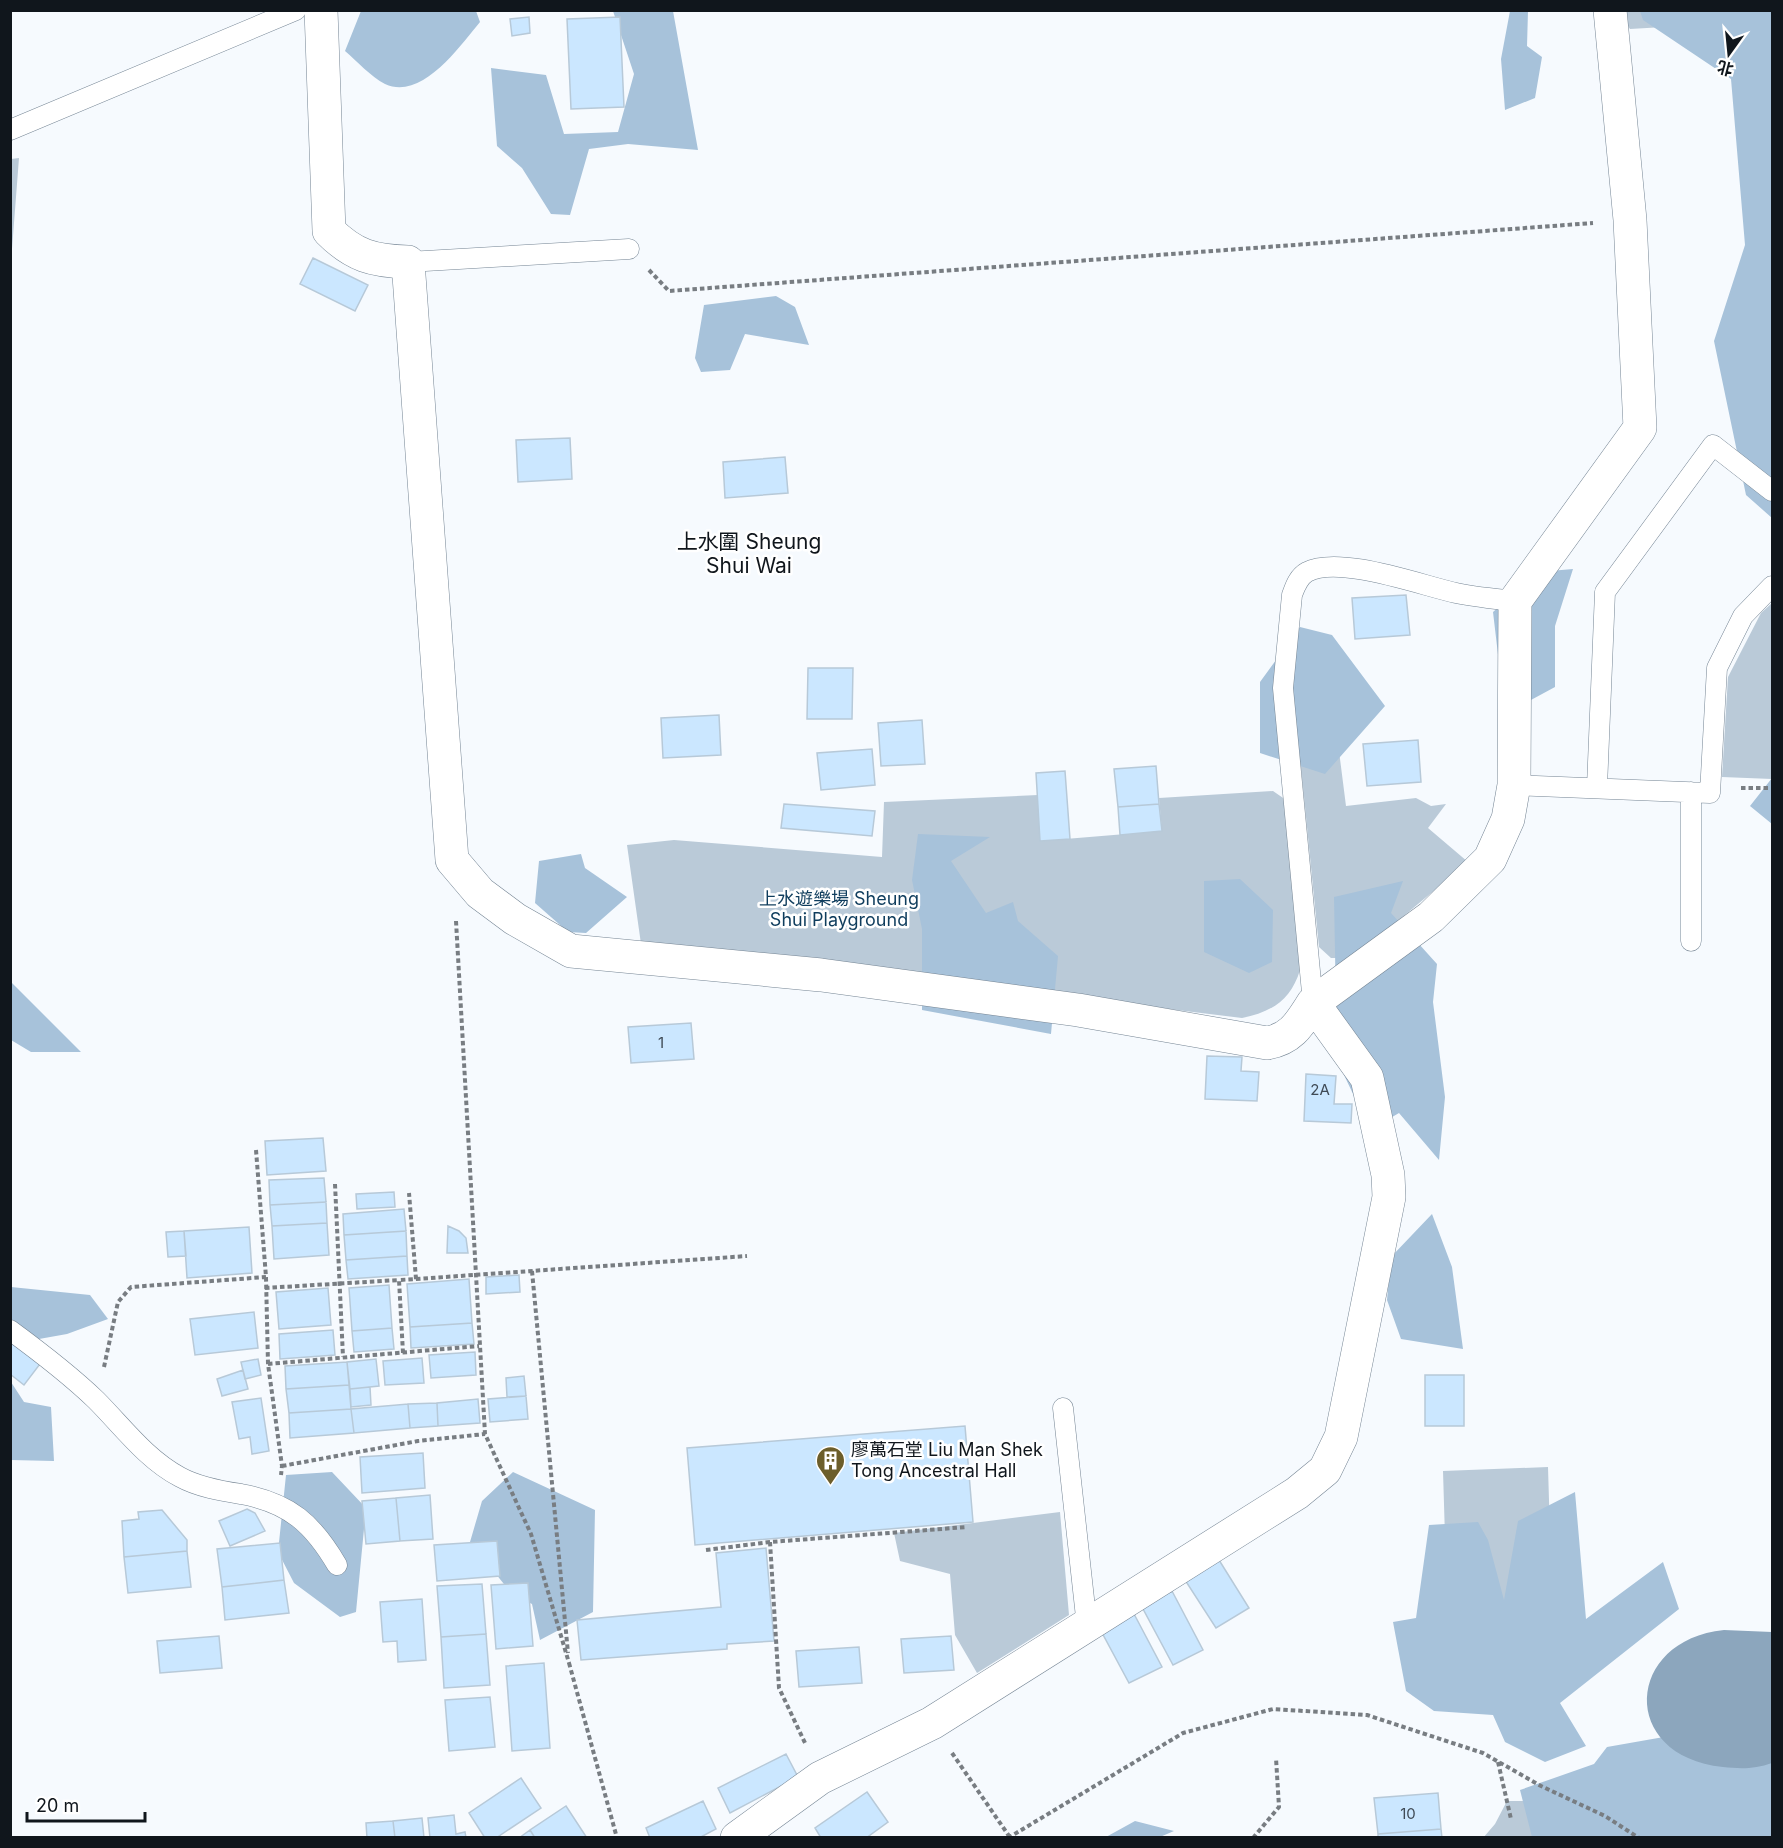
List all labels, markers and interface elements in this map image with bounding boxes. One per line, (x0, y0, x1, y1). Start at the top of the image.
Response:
north arrow (1699, 24, 1759, 84)
text: 北 (1715, 57, 1735, 80)
district label: 上水圍 Sheung Shui Wai (677, 529, 821, 578)
park label: 上水遊樂場 Sheung Shui Playground (759, 888, 919, 930)
house number: 1 (658, 1033, 664, 1052)
house number: 2A (1310, 1080, 1330, 1099)
place label: 廖萬石堂 Liu Man Shek Tong Ancestral Hall (851, 1439, 1043, 1481)
building icon: 廖萬石堂 Liu Man Shek Tong Ancestral Hall (814, 1444, 846, 1486)
scale bar (27, 1785, 146, 1823)
text: 20 m (36, 1795, 79, 1816)
house number: 10 (1400, 1804, 1416, 1823)

